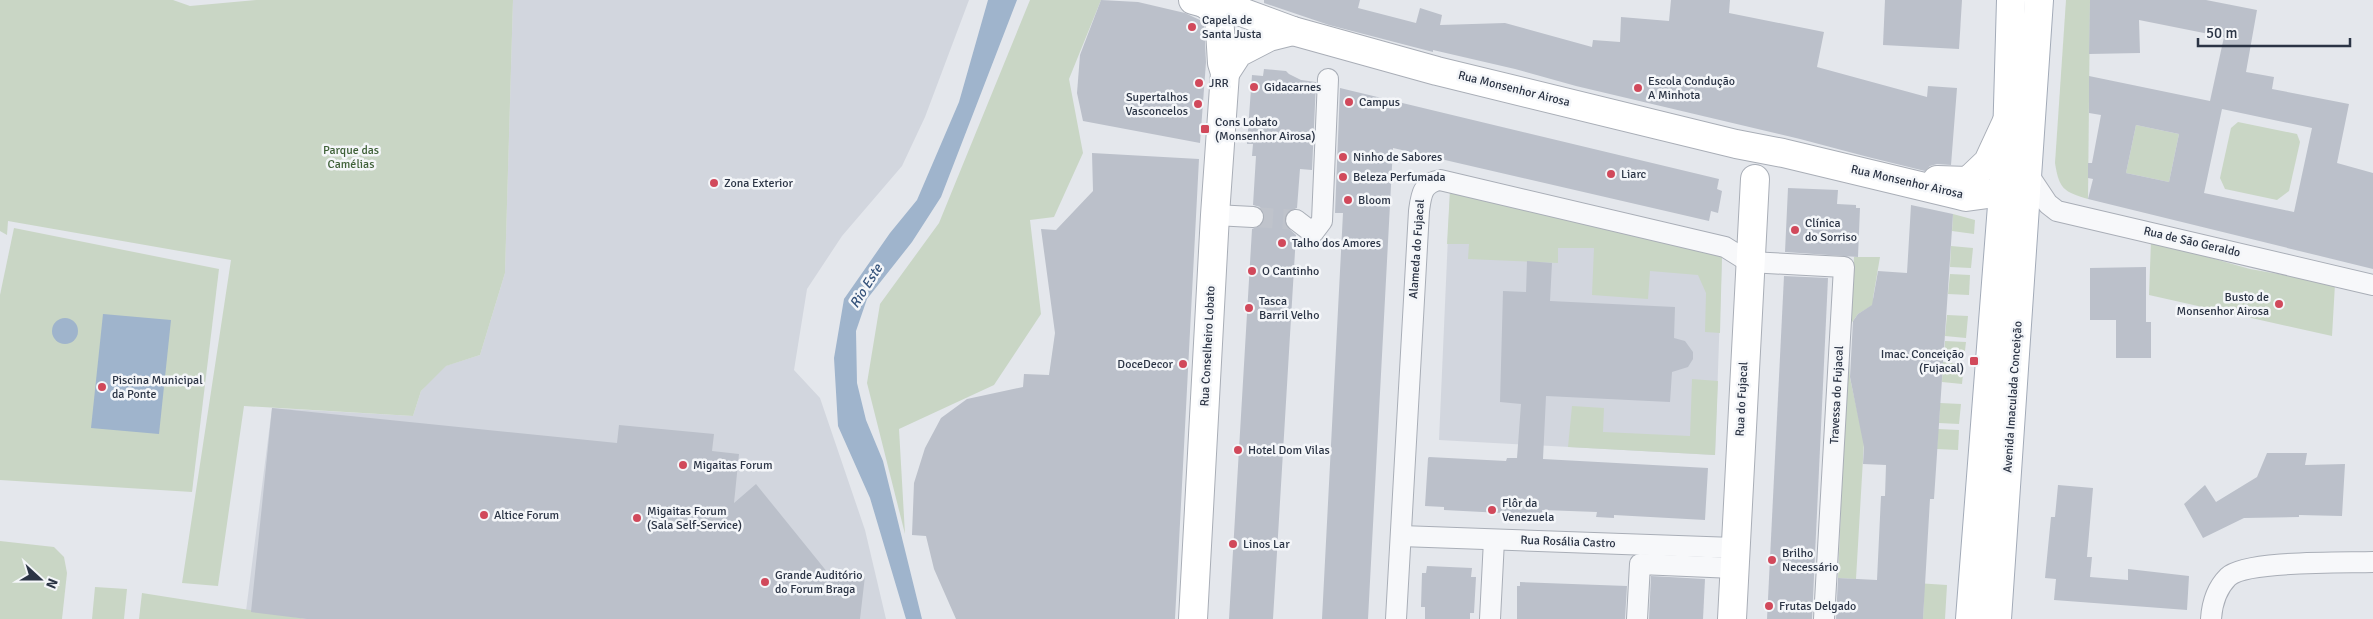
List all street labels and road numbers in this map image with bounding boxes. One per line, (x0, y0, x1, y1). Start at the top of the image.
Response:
street label: Rua Monsenhor Airosa (1457, 68, 1571, 110)
street label: Rua Monsenhor Airosa (1849, 162, 1965, 202)
street label: Alameda do Fujacal (1406, 198, 1428, 299)
street label: Rua de São Geraldo (2142, 224, 2242, 260)
street label: Rua Conselheiro Lobato (1197, 285, 1219, 407)
street label: Avenida Imaculada Conceição (2000, 321, 2026, 473)
street label: Travessa do Fujacal (1827, 345, 1847, 445)
street label: Rua do Fujacal (1733, 361, 1751, 437)
street label: Rua Rosália Castro (1520, 533, 1616, 551)

